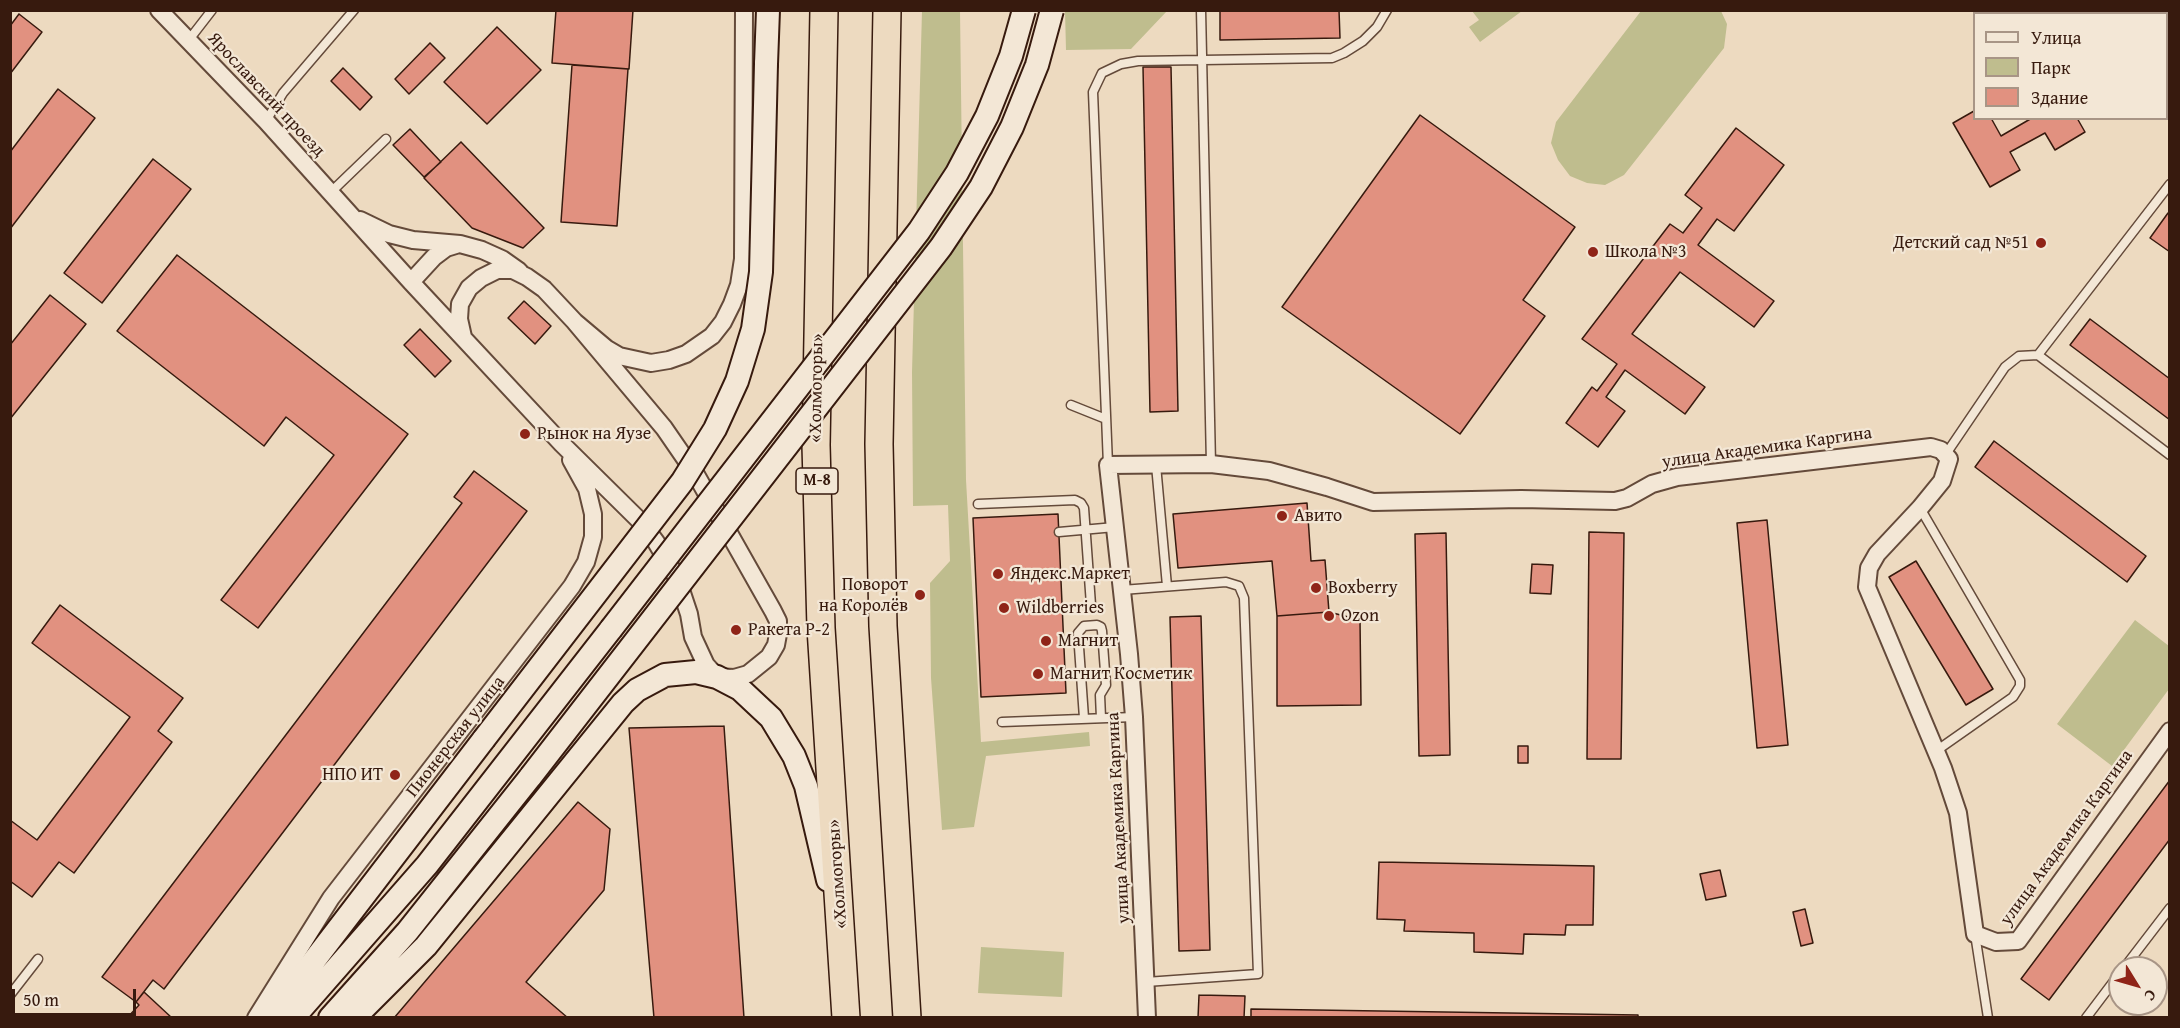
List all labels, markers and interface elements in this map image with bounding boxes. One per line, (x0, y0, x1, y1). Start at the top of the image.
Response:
legend (1973, 12, 2168, 120)
text: Улица (2031, 24, 2081, 51)
street label: Ярославский проезд (203, 28, 329, 162)
text: Парк (2031, 54, 2070, 81)
text: Здание (2031, 84, 2088, 111)
place label: Детский сад №51 (1893, 232, 2029, 254)
marker: Детский сад №51 (2034, 236, 2048, 250)
place label: Школа №3 (1605, 241, 1687, 263)
marker: Школа №3 (1586, 245, 1600, 259)
street label: «Холмогоры» (805, 333, 829, 443)
place label: Рынок на Яузе (537, 423, 651, 445)
street label: улица Академика Каргина (1661, 423, 1873, 473)
marker: Рынок на Яузе (518, 427, 532, 441)
road number: М-8 (796, 468, 838, 494)
place label: Авито (1294, 505, 1342, 527)
marker: Авито (1275, 509, 1289, 523)
place label: Яндекс.Маркет (1010, 563, 1130, 585)
marker: Яндекс.Маркет (991, 567, 1005, 581)
place label: Поворот на Королёв (819, 574, 908, 616)
place label: Boxberry (1328, 577, 1398, 599)
marker: Boxberry (1309, 581, 1323, 595)
marker: Поворот на Королёв (913, 588, 927, 602)
place label: Wildberries (1016, 597, 1104, 619)
marker: Wildberries (997, 601, 1011, 615)
place label: Ozon (1341, 605, 1379, 627)
marker: Ozon (1322, 609, 1336, 623)
place label: Ракета Р-2 (748, 619, 830, 641)
marker: Ракета Р-2 (729, 623, 743, 637)
place label: Магнит (1058, 630, 1118, 652)
marker: Магнит (1039, 634, 1053, 648)
place label: Магнит Косметик (1050, 663, 1192, 685)
marker: Магнит Косметик (1031, 667, 1045, 681)
street label: Пионерская улица (402, 672, 510, 802)
street label: улица Академика Каргина (1103, 712, 1135, 924)
street label: улица Академика Каргина (1996, 746, 2138, 930)
place label: НПО ИТ (322, 764, 383, 786)
marker: НПО ИТ (388, 768, 402, 782)
street label: «Холмогоры» (823, 819, 853, 929)
north arrow (2108, 956, 2168, 1016)
scale bar (15, 977, 140, 1015)
text: С (2138, 985, 2163, 1006)
text: 50 m (23, 986, 59, 1013)

